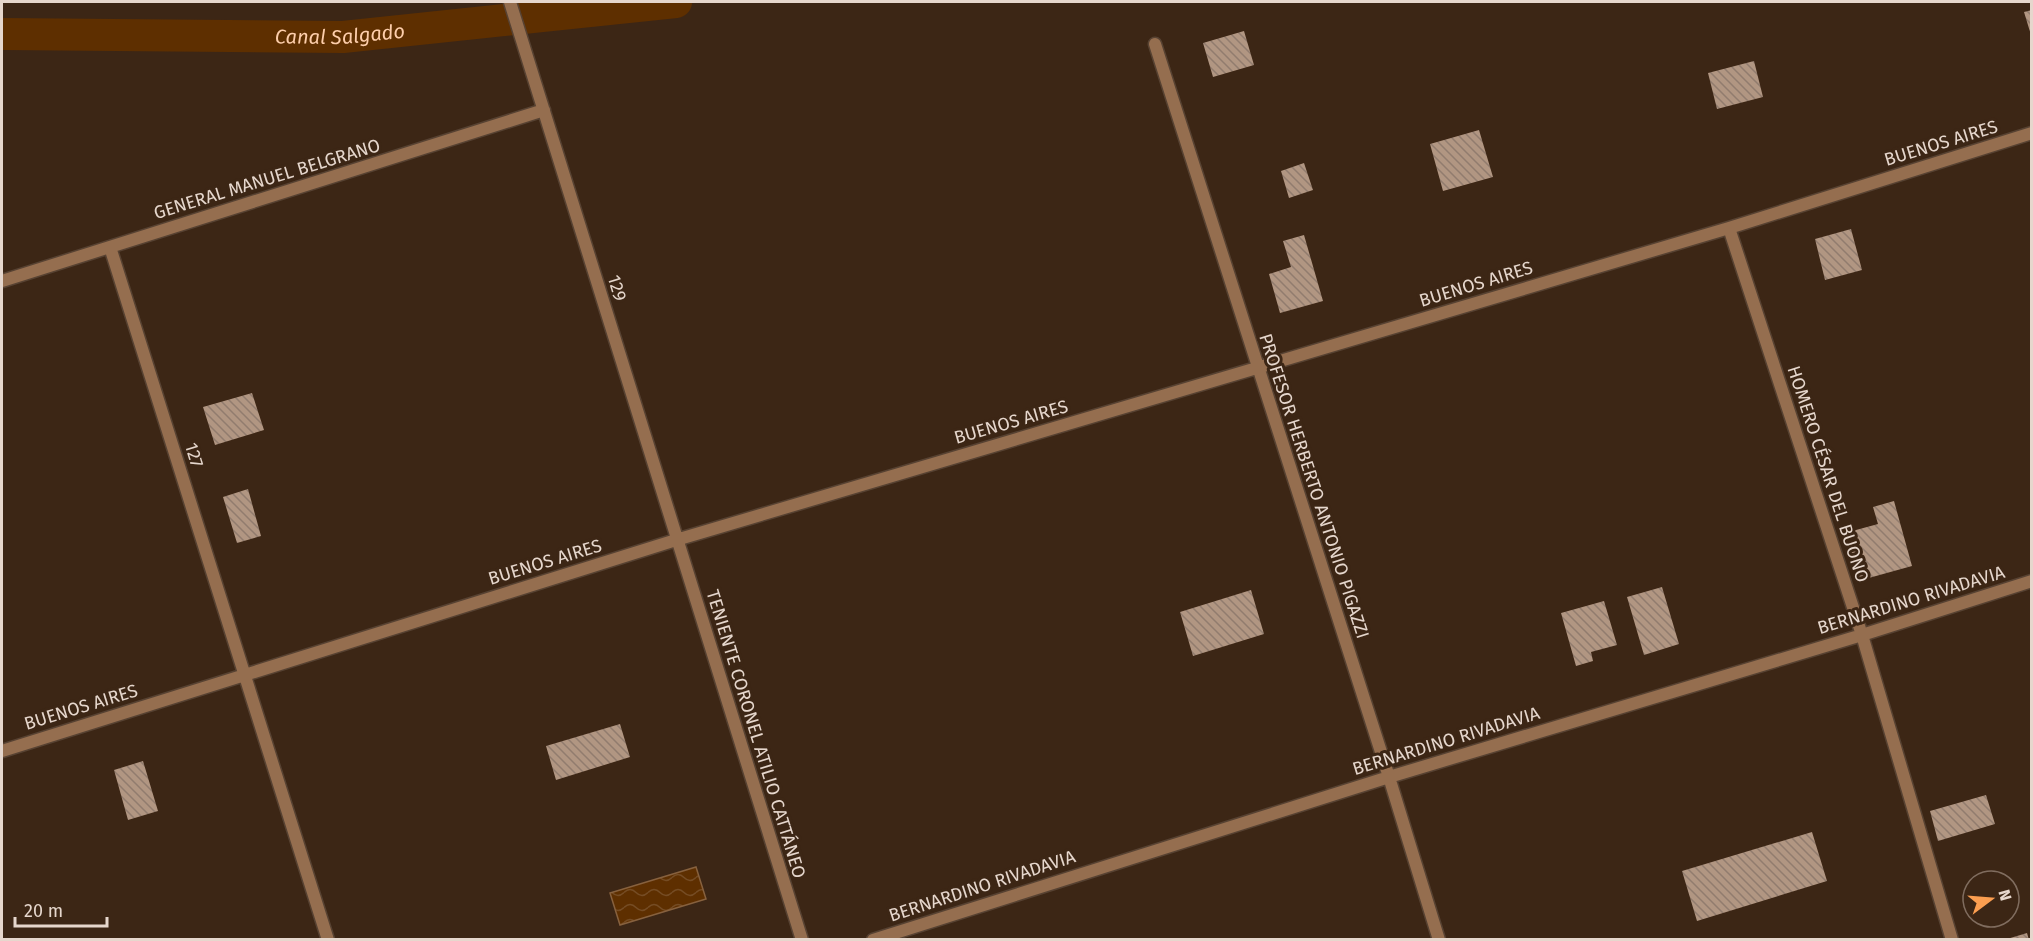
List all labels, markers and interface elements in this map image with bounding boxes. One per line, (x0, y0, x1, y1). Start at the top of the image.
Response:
water label: Canal Salgado (275, 19, 406, 49)
street label: BUENOS AIRES (1882, 115, 2001, 171)
street label: GENERAL MANUEL BELGRANO (151, 134, 383, 224)
street label: BUENOS AIRES (1417, 256, 1536, 312)
street label: 129 (603, 272, 631, 304)
street label: PROFESOR HERBERTO ANTONIO PIGAZZI (1254, 331, 1374, 641)
street label: HOMERO CÉSAR DEL BUONO (1783, 363, 1874, 585)
street label: BUENOS AIRES (951, 395, 1071, 449)
street label: 127 (180, 440, 208, 470)
street label: BUENOS AIRES (486, 534, 605, 590)
street label: BERNARDINO RIVADAVIA (1815, 561, 2008, 639)
street label: TENIENTE CORONEL ATILIO CATTÁNEO (702, 587, 811, 881)
street label: BUENOS AIRES (22, 679, 141, 735)
street label: BERNARDINO RIVADAVIA (1350, 702, 1543, 780)
street label: BERNARDINO RIVADAVIA (886, 845, 1079, 927)
north arrow (1961, 869, 2021, 929)
text: N (1994, 887, 2016, 903)
scale bar (15, 890, 106, 928)
text: 20 m (24, 900, 63, 922)

